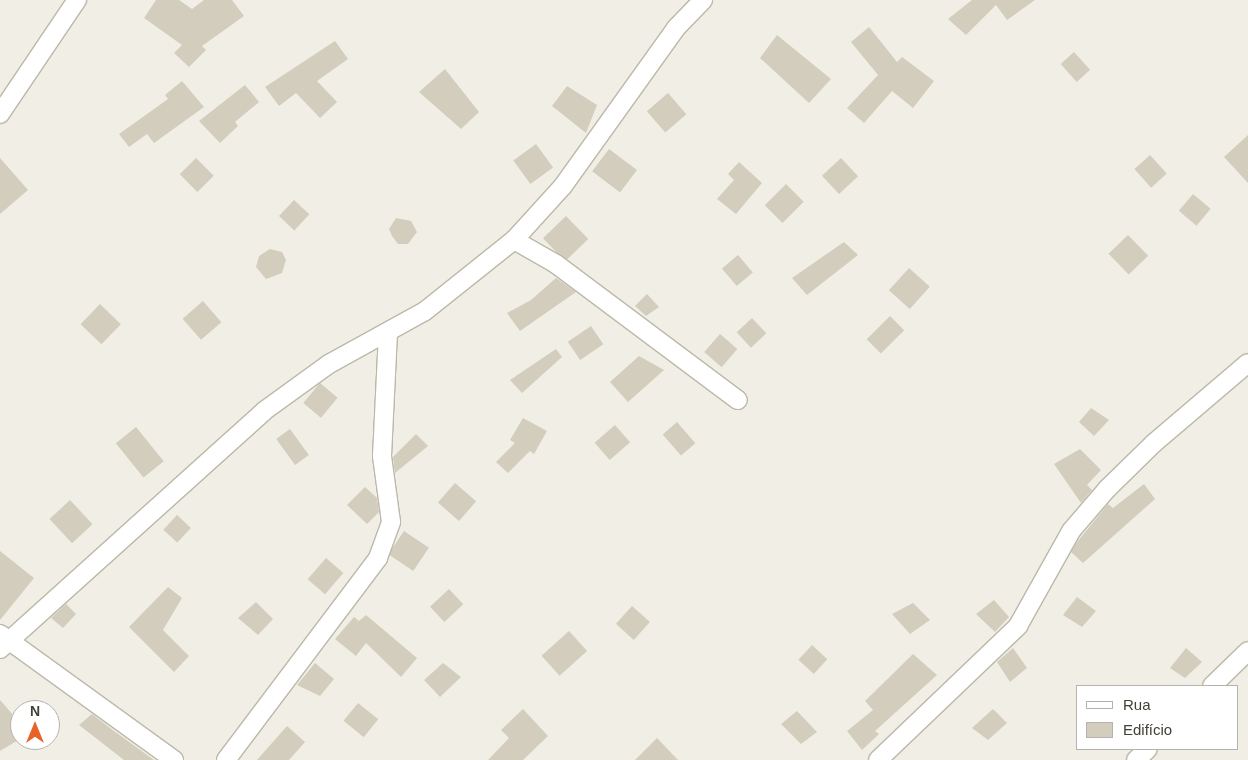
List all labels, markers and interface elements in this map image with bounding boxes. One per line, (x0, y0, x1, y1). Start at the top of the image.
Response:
legend (1076, 685, 1238, 750)
text: Rua (1123, 696, 1151, 713)
north arrow (10, 700, 60, 750)
text: N (30, 703, 40, 719)
text: Edifício (1123, 721, 1172, 738)

